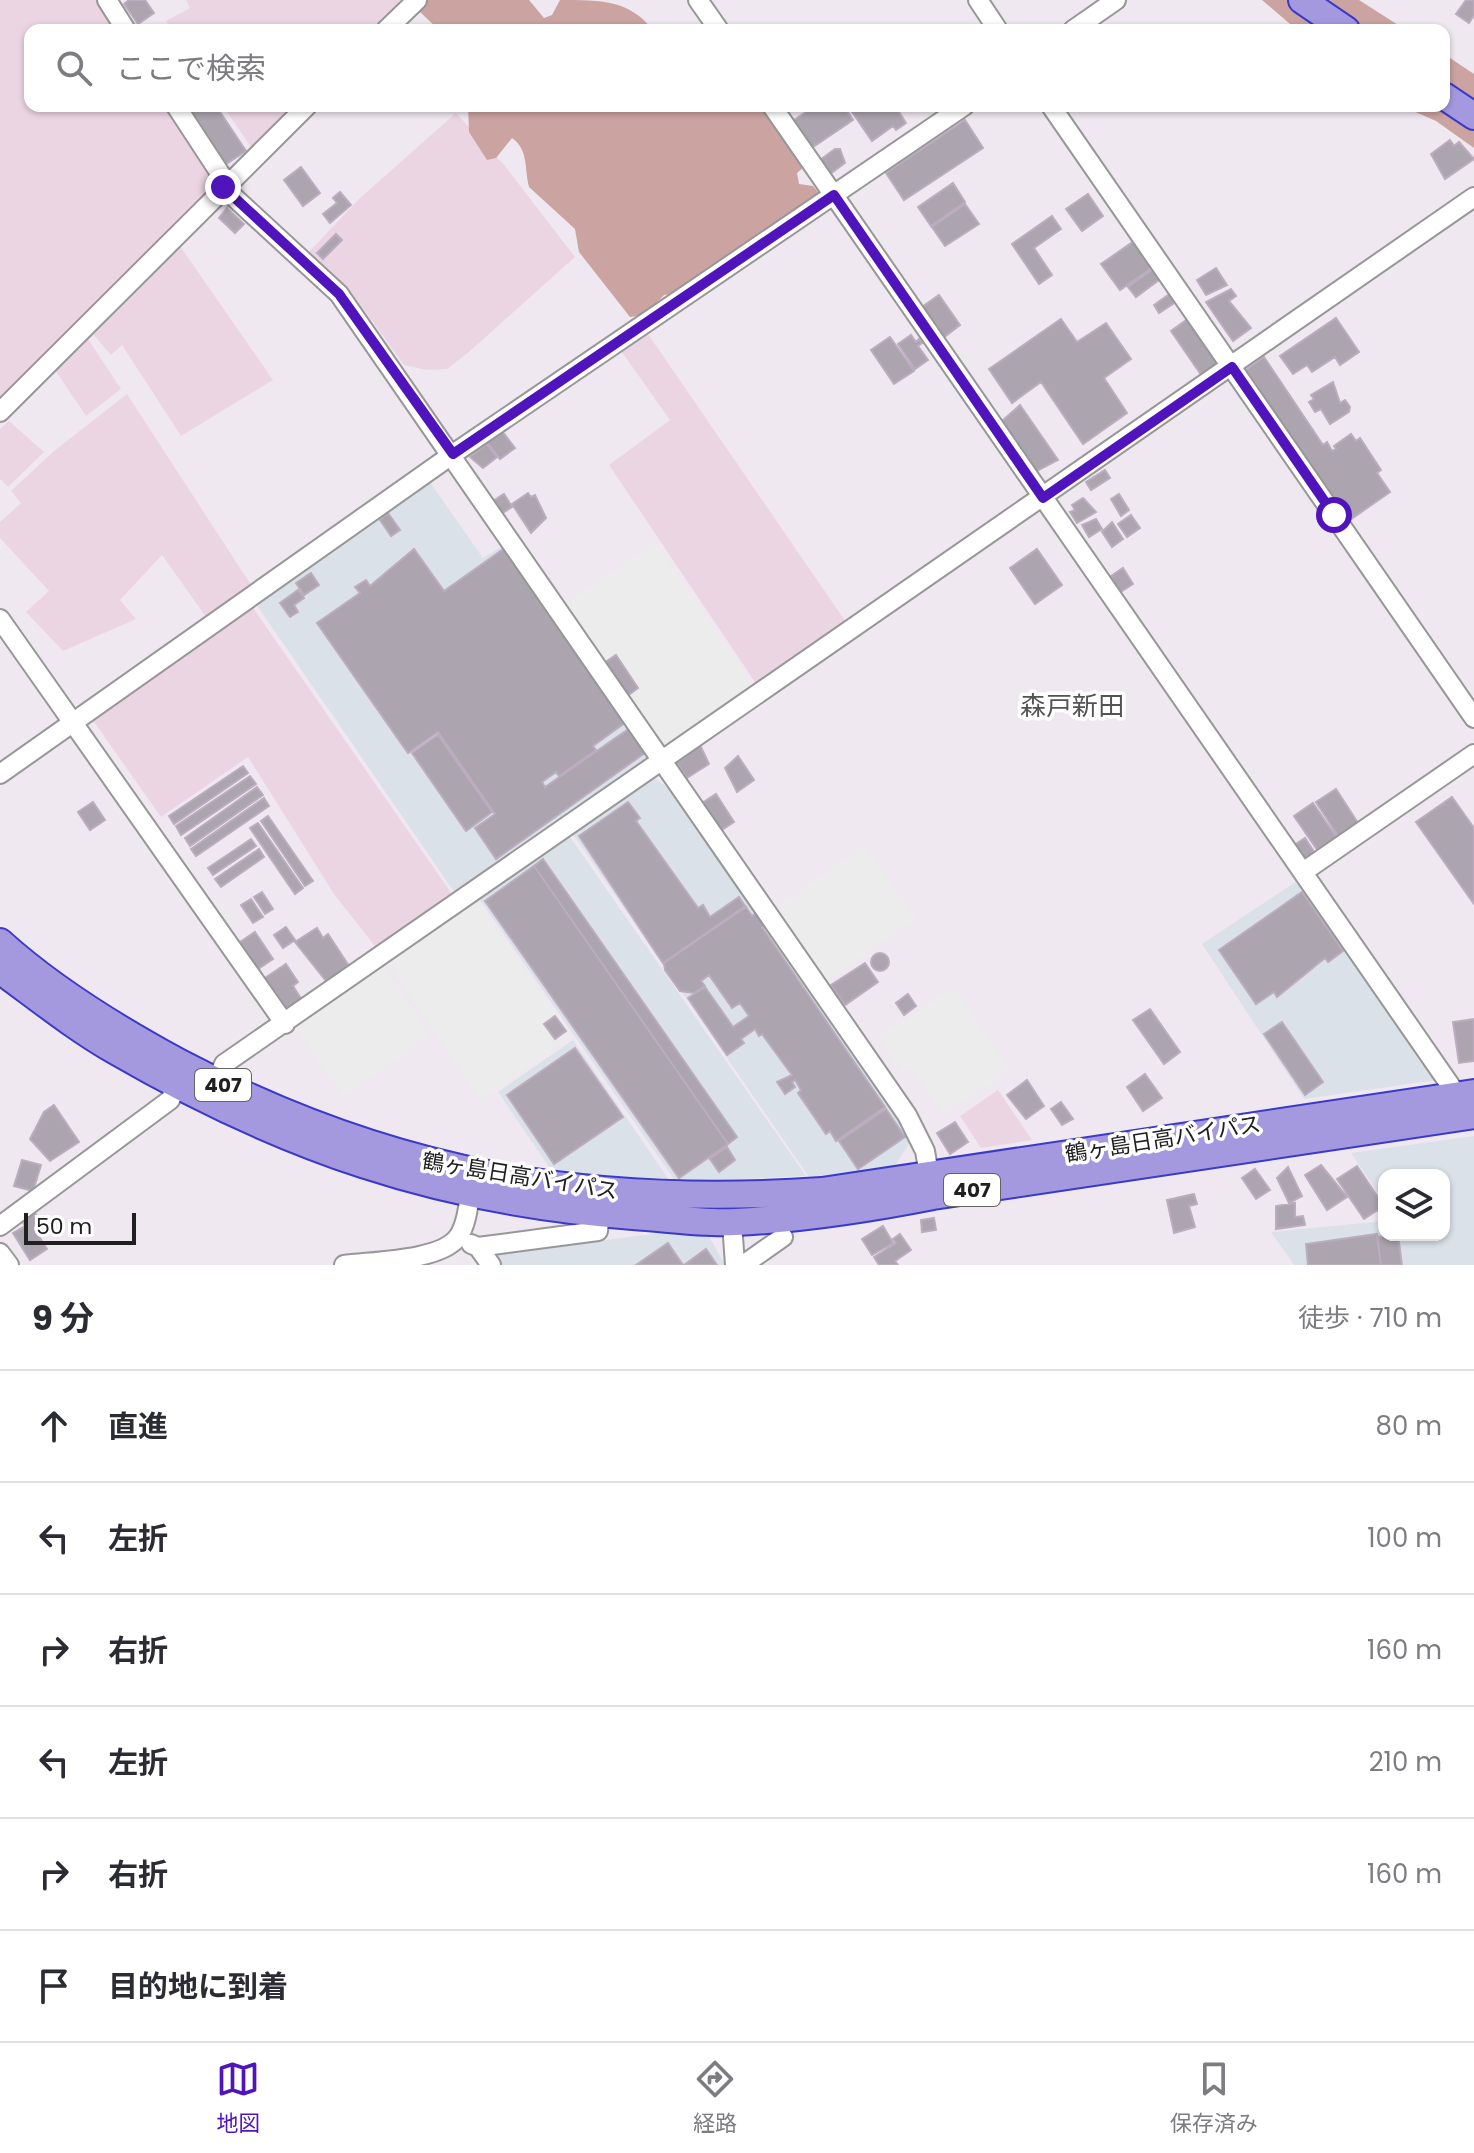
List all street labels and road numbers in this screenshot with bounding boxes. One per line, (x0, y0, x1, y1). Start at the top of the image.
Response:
road number: 407 (195, 1069, 251, 1101)
street label: 鶴ヶ島日高バイパス (1063, 1108, 1263, 1170)
street label: 鶴ヶ島日高バイパス (420, 1145, 620, 1207)
road number: 407 (944, 1174, 1000, 1206)

